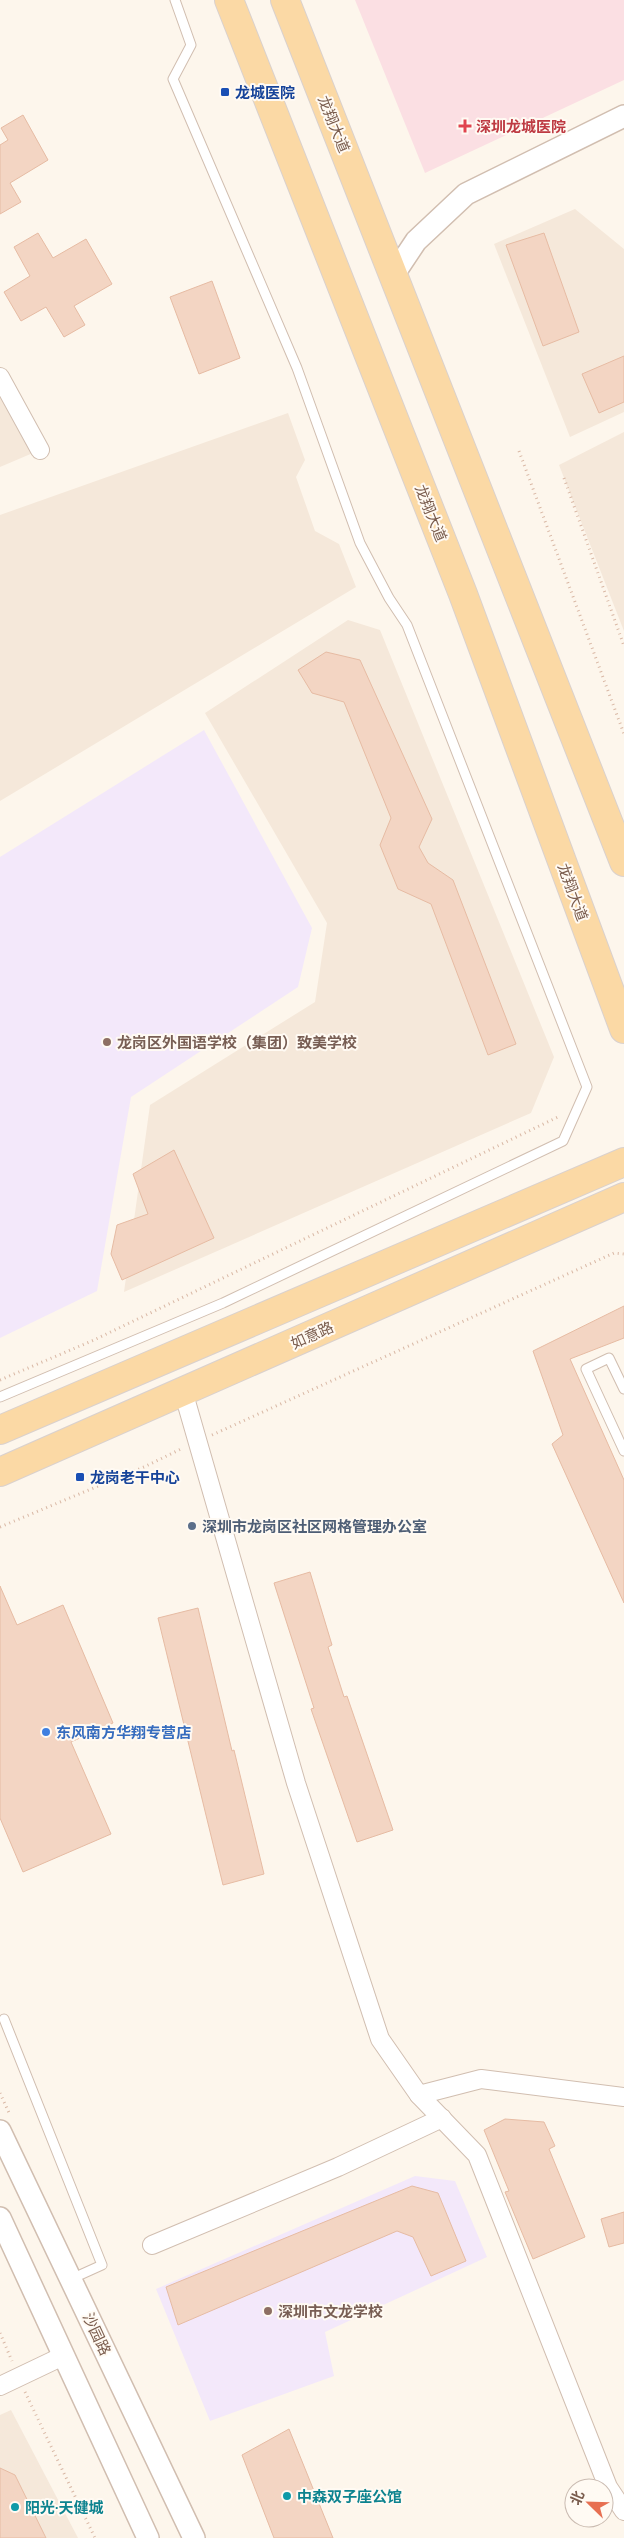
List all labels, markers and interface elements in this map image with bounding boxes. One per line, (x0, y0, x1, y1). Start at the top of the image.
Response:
place label: 龙城医院 (235, 82, 295, 103)
marker: 龙城医院 (219, 86, 231, 98)
street label: 龙翔大道 (313, 92, 355, 156)
place label: 深圳龙城医院 (476, 116, 566, 137)
marker: 深圳龙城医院 (458, 119, 472, 133)
street label: 龙翔大道 (410, 481, 452, 545)
street label: 龙翔大道 (553, 860, 593, 924)
place label: 龙岗区外国语学校（集团）致美学校 (117, 1032, 357, 1053)
marker: 龙岗区外国语学校（集团）致美学校 (101, 1036, 113, 1048)
street label: 如意路 (287, 1316, 337, 1354)
place label: 龙岗老干中心 (90, 1467, 180, 1488)
marker: 龙岗老干中心 (74, 1471, 86, 1483)
place label: 深圳市龙岗区社区网格管理办公室 (202, 1516, 427, 1537)
marker: 深圳市龙岗区社区网格管理办公室 (186, 1520, 198, 1532)
place label: 东风南方华翔专营店 (56, 1722, 191, 1743)
marker: 东风南方华翔专营店 (40, 1726, 52, 1738)
place label: 深圳市文龙学校 (278, 2301, 383, 2322)
marker: 深圳市文龙学校 (262, 2305, 274, 2317)
street label: 沙园路 (78, 2309, 116, 2359)
north arrow (564, 2478, 614, 2528)
place label: 中森双子座公馆 (297, 2486, 402, 2507)
text: 北 (566, 2488, 588, 2508)
marker: 中森双子座公馆 (281, 2490, 293, 2502)
place label: 阳光·天健城 (25, 2497, 103, 2518)
marker: 阳光·天健城 (9, 2501, 21, 2513)

